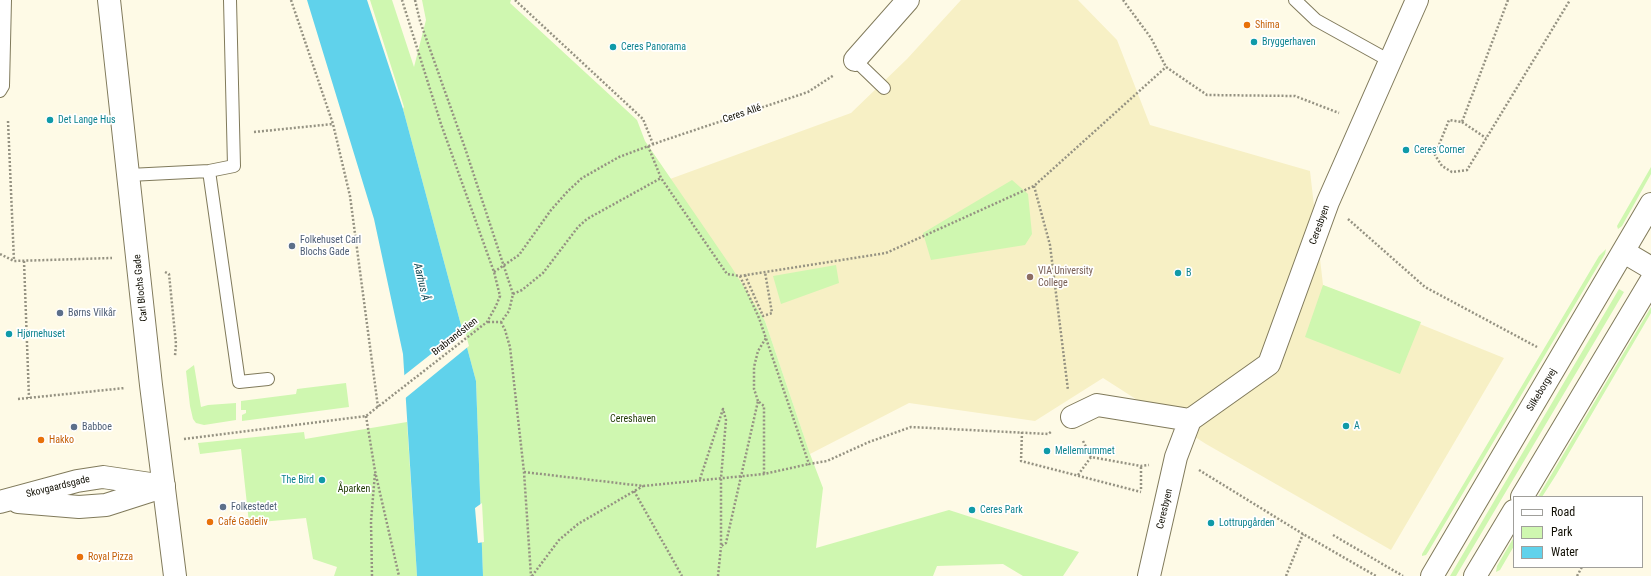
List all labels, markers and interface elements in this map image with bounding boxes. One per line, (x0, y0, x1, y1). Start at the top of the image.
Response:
place label: Shima (1255, 19, 1280, 31)
marker: Shima (1242, 20, 1252, 30)
place label: Bryggerhaven (1262, 36, 1316, 48)
marker: Bryggerhaven (1249, 37, 1259, 47)
place label: Ceres Panorama (621, 41, 686, 53)
marker: Ceres Panorama (608, 42, 618, 52)
street label: Ceres Allé (721, 102, 763, 126)
place label: Det Lange Hus (58, 114, 116, 126)
marker: Det Lange Hus (45, 115, 55, 125)
place label: Ceres Corner (1414, 144, 1465, 156)
marker: Ceres Corner (1401, 145, 1411, 155)
street label: Ceresbyen (1307, 204, 1333, 246)
place label: Folkehuset Carl Blochs Gade (300, 234, 361, 258)
marker: Folkehuset Carl Blochs Gade (287, 241, 297, 251)
street label: Carl Blochs Gade (132, 254, 150, 322)
water label: Aarhus Å (410, 262, 432, 302)
place label: VIA University College (1038, 265, 1093, 288)
place label: B (1186, 267, 1191, 279)
marker: B (1173, 268, 1183, 278)
marker: VIA University College (1025, 272, 1035, 282)
place label: Børns Vilkår (68, 307, 116, 319)
marker: Børns Vilkår (55, 308, 65, 318)
street label: Brabrandstien (430, 315, 480, 359)
place label: Hjørnehuset (17, 328, 65, 340)
marker: Hjørnehuset (4, 329, 14, 339)
street label: Silkeborgvej (1525, 366, 1559, 414)
park label: Cereshaven (610, 413, 656, 425)
place label: A (1354, 420, 1360, 432)
place label: Babboe (82, 421, 112, 433)
marker: A (1341, 421, 1351, 431)
marker: Babboe (69, 422, 79, 432)
place label: Hakko (49, 434, 74, 446)
marker: Hakko (36, 435, 46, 445)
place label: Mellemrummet (1055, 445, 1115, 457)
marker: Mellemrummet (1042, 446, 1052, 456)
street label: Skovgaardsgade (25, 473, 91, 501)
place label: The Bird (281, 474, 314, 486)
marker: The Bird (317, 475, 327, 485)
park label: Åparken (338, 483, 370, 495)
street label: Ceresbyen (1155, 488, 1175, 530)
legend (1513, 496, 1643, 568)
place label: Folkestedet (231, 501, 277, 513)
marker: Folkestedet (218, 502, 228, 512)
place label: Ceres Park (980, 504, 1023, 516)
marker: Ceres Park (967, 505, 977, 515)
text: Road (1551, 505, 1575, 519)
place label: Café Gadeliv (218, 516, 268, 528)
marker: Café Gadeliv (205, 517, 215, 527)
place label: Lottrupgården (1219, 517, 1275, 529)
marker: Lottrupgården (1206, 518, 1216, 528)
text: Park (1551, 525, 1572, 539)
text: Water (1551, 545, 1579, 559)
place label: Royal Pizza (88, 551, 133, 563)
marker: Royal Pizza (75, 552, 85, 562)

